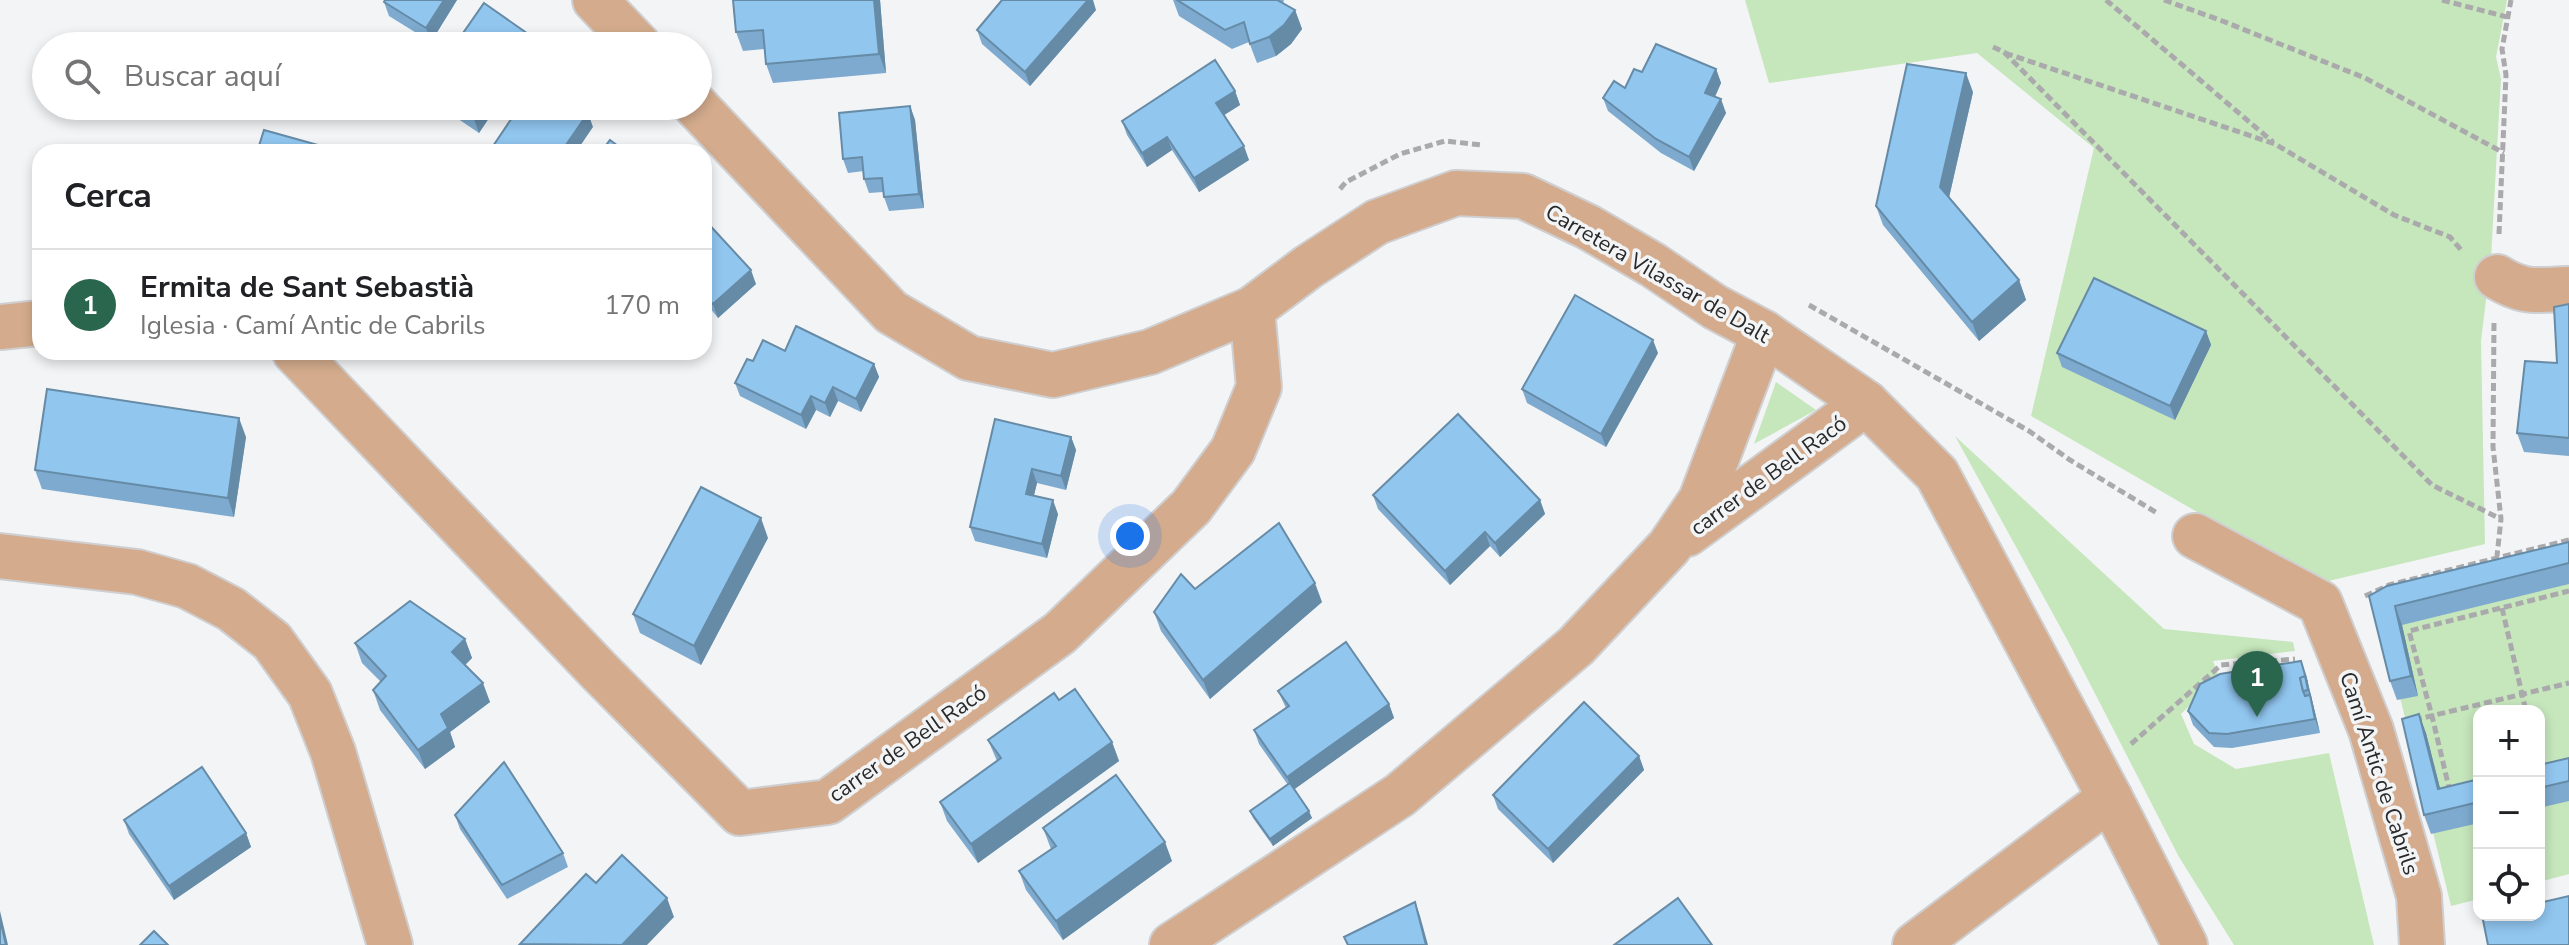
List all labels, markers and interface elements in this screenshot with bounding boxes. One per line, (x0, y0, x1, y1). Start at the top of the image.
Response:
search box (32, 32, 712, 120)
icon: search (60, 54, 104, 98)
text: Buscar aquí (124, 56, 281, 97)
text: Cerca (64, 173, 152, 219)
street label: Carretera Vilassar de Dalt (1540, 197, 1776, 351)
text: Ermita de Sant Sebastià (140, 267, 474, 308)
text: 1 (82, 288, 98, 323)
text: 170 m (604, 288, 680, 323)
text: Iglesia · Camí Antic de Cabrils (140, 308, 485, 343)
street label: carrer de Bell Racó (1684, 409, 1853, 543)
your location (1110, 516, 1150, 556)
pin: 1 (2231, 651, 2283, 717)
street label: Camí Antic de Cabrils (2332, 668, 2426, 879)
street label: carrer de Bell Racó (823, 678, 993, 810)
map controls (2473, 705, 2545, 921)
button: + (2473, 705, 2545, 777)
button: − (2473, 777, 2545, 849)
button: locate (2473, 849, 2545, 921)

